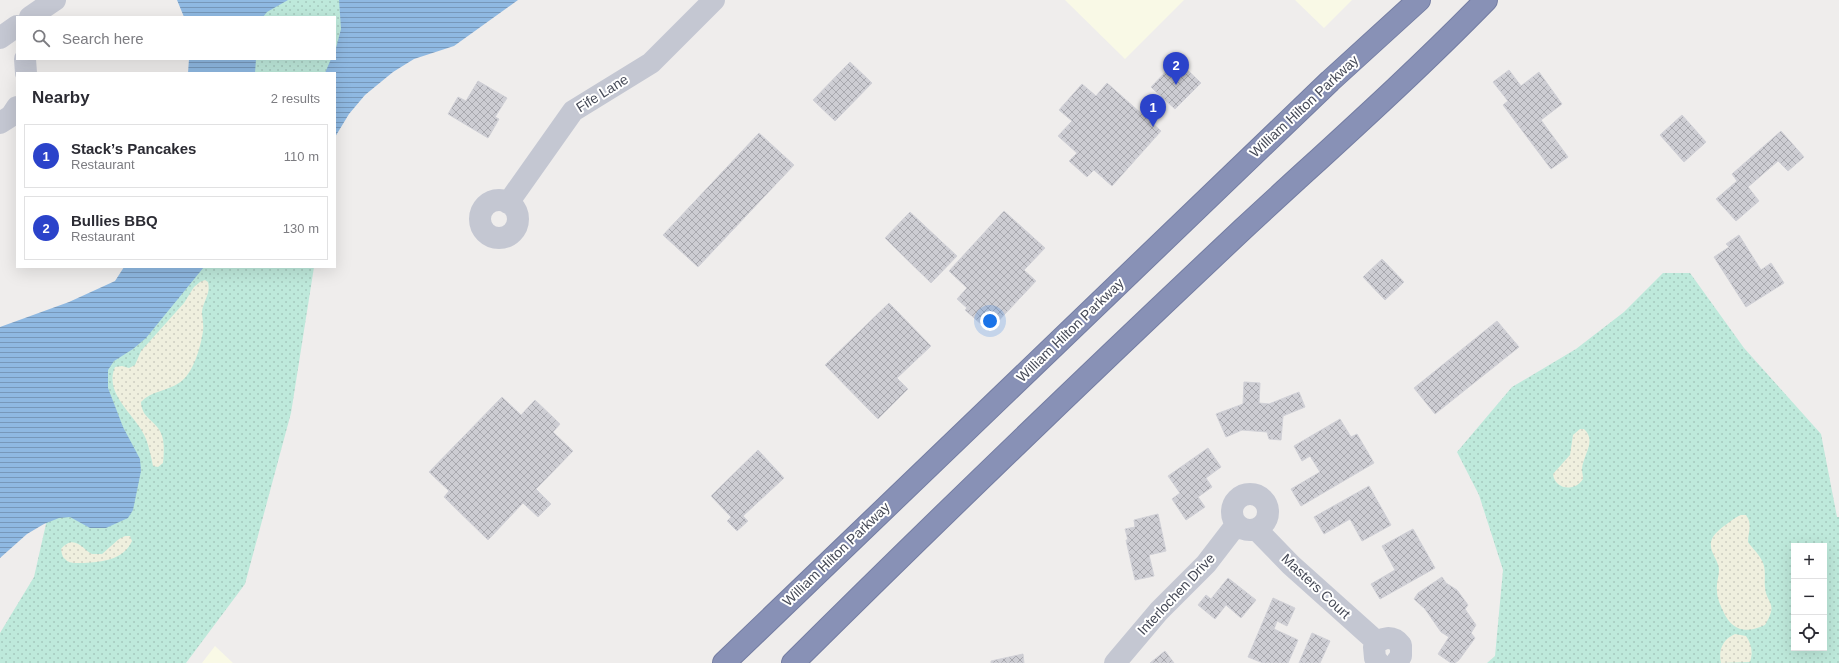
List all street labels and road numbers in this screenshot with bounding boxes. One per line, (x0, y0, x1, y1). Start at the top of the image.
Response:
street label: William Hilton Parkway (1246, 52, 1362, 160)
street label: Fife Lane (573, 71, 631, 115)
street label: William Hilton Parkway (1013, 275, 1127, 385)
street label: William Hilton Parkway (779, 499, 893, 609)
street label: Interlochen Drive (1134, 550, 1218, 638)
street label: Masters Court (1278, 550, 1354, 622)

